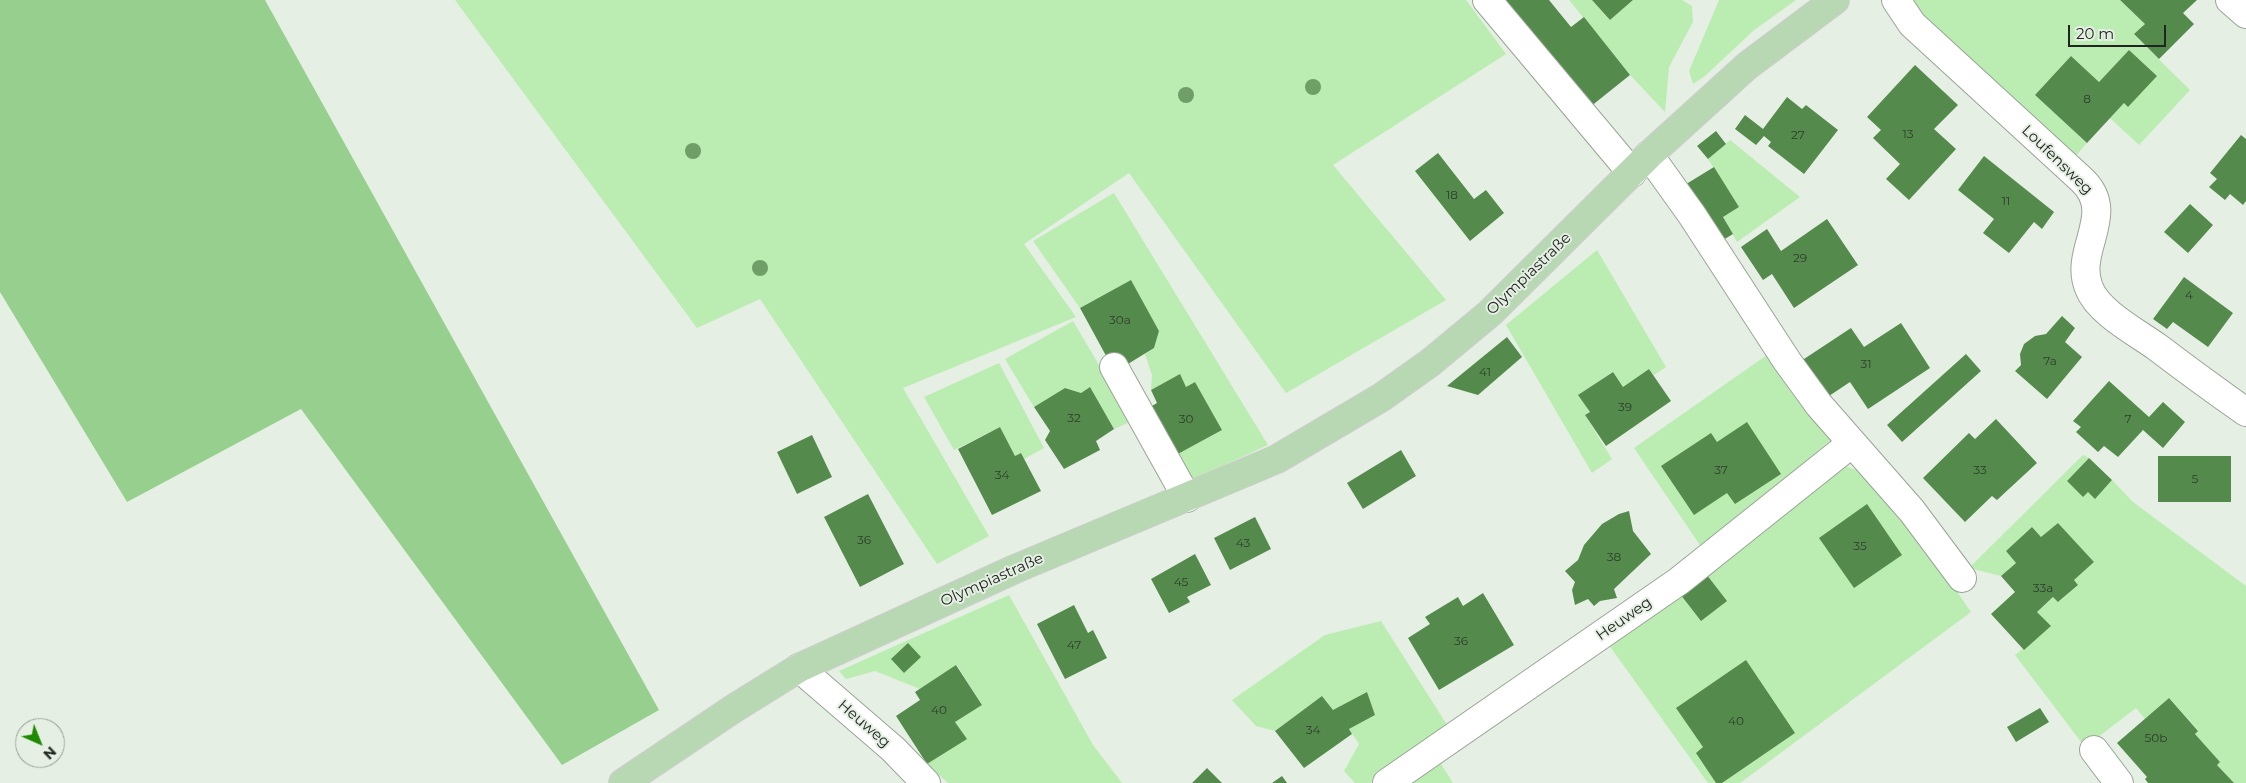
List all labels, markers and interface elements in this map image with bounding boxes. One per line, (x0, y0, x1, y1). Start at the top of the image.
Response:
scale bar (2071, 15, 2168, 47)
text: 20 m (2076, 24, 2114, 43)
house number: 8 (2083, 92, 2091, 106)
street label: Loufensweg (2018, 122, 2096, 198)
house number: 13 (1902, 127, 1914, 141)
house number: 27 (1791, 128, 1805, 142)
house number: 18 (1446, 188, 1458, 202)
house number: 11 (2002, 194, 2010, 208)
street label: Olympiastraße (1483, 229, 1575, 319)
house number: 29 (1793, 251, 1807, 265)
house number: 4 (2185, 288, 2193, 302)
house number: 30a (1109, 313, 1131, 327)
house number: 7a (2043, 354, 2057, 368)
house number: 31 (1860, 357, 1872, 371)
house number: 41 (1479, 365, 1491, 379)
house number: 39 (1618, 400, 1632, 414)
house number: 32 (1067, 411, 1081, 425)
house number: 30 (1179, 412, 1193, 426)
house number: 7 (2124, 412, 2132, 426)
house number: 37 (1714, 463, 1728, 477)
house number: 33 (1973, 463, 1987, 477)
house number: 34 (995, 468, 1009, 482)
house number: 5 (2192, 472, 2198, 486)
house number: 36 (857, 533, 871, 547)
house number: 43 (1236, 536, 1250, 550)
house number: 35 (1853, 539, 1867, 553)
street label: Olympiastraße (938, 549, 1046, 611)
house number: 38 (1607, 550, 1621, 564)
house number: 45 (1174, 575, 1188, 589)
house number: 33a (2033, 581, 2053, 595)
street label: Heuweg (1593, 593, 1655, 645)
house number: 36 (1454, 634, 1468, 648)
house number: 47 (1067, 638, 1081, 652)
street label: Heuweg (834, 696, 894, 752)
house number: 40 (931, 703, 947, 717)
house number: 40 (1728, 714, 1744, 728)
north arrow (15, 718, 65, 768)
house number: 34 (1306, 723, 1320, 737)
house number: 50b (2145, 731, 2167, 745)
text: N (39, 743, 60, 763)

